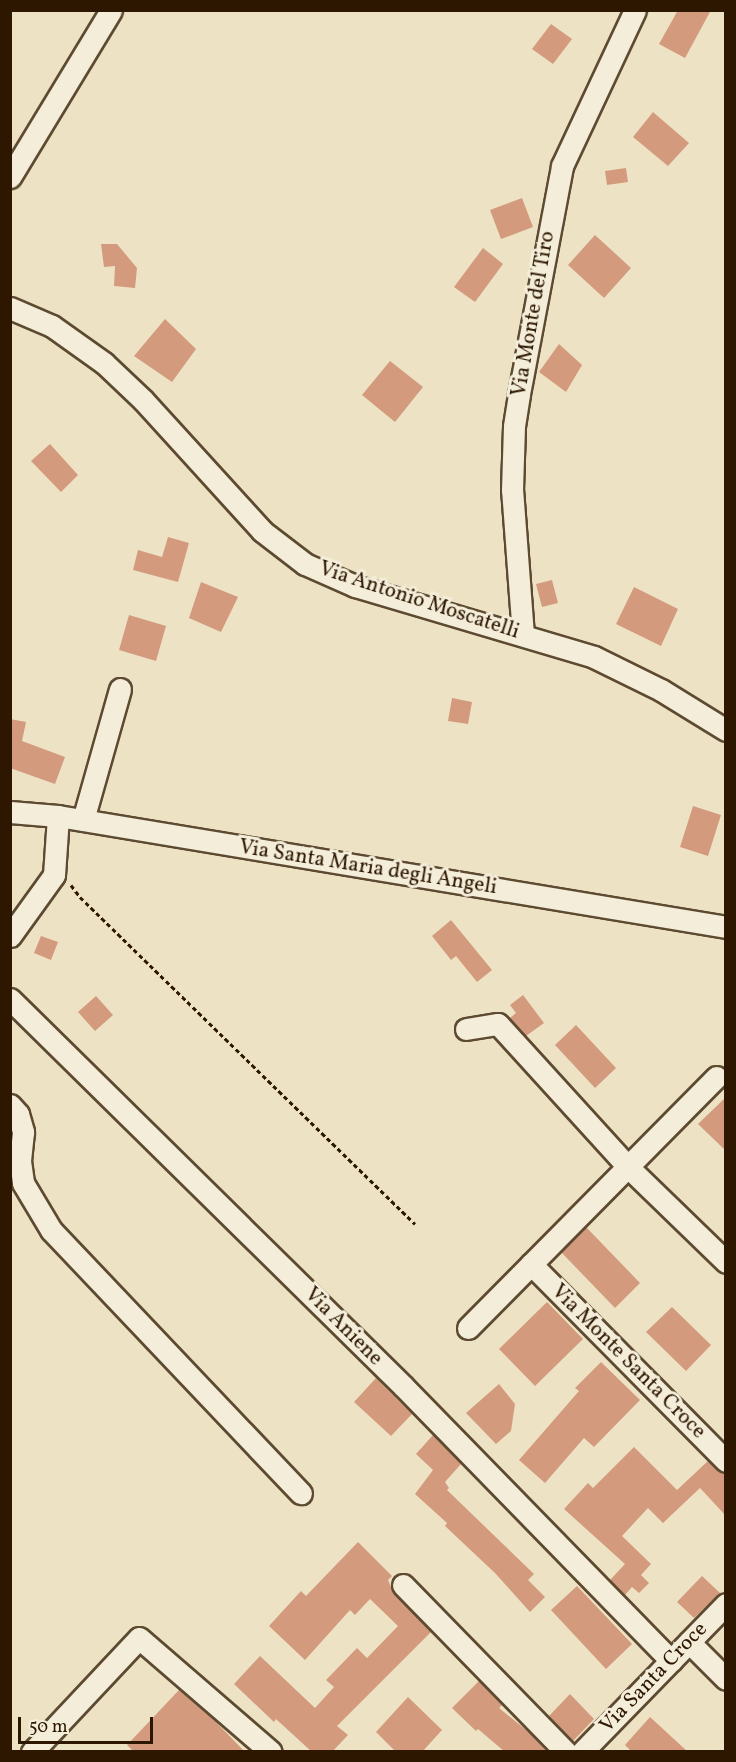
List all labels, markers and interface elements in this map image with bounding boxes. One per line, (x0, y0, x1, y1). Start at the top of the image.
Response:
street label: Via Monte del Tiro (507, 229, 561, 399)
street label: Via Antonio Moscatelli (316, 557, 522, 645)
street label: Via Santa Maria degli Angeli (237, 835, 499, 901)
street label: Via Monte Santa Croce (546, 1280, 710, 1444)
street label: Via Aniene (299, 1283, 387, 1371)
street label: Via Santa Croce (595, 1617, 713, 1739)
scale bar (21, 1705, 156, 1743)
text: 50 m (29, 1715, 68, 1740)

